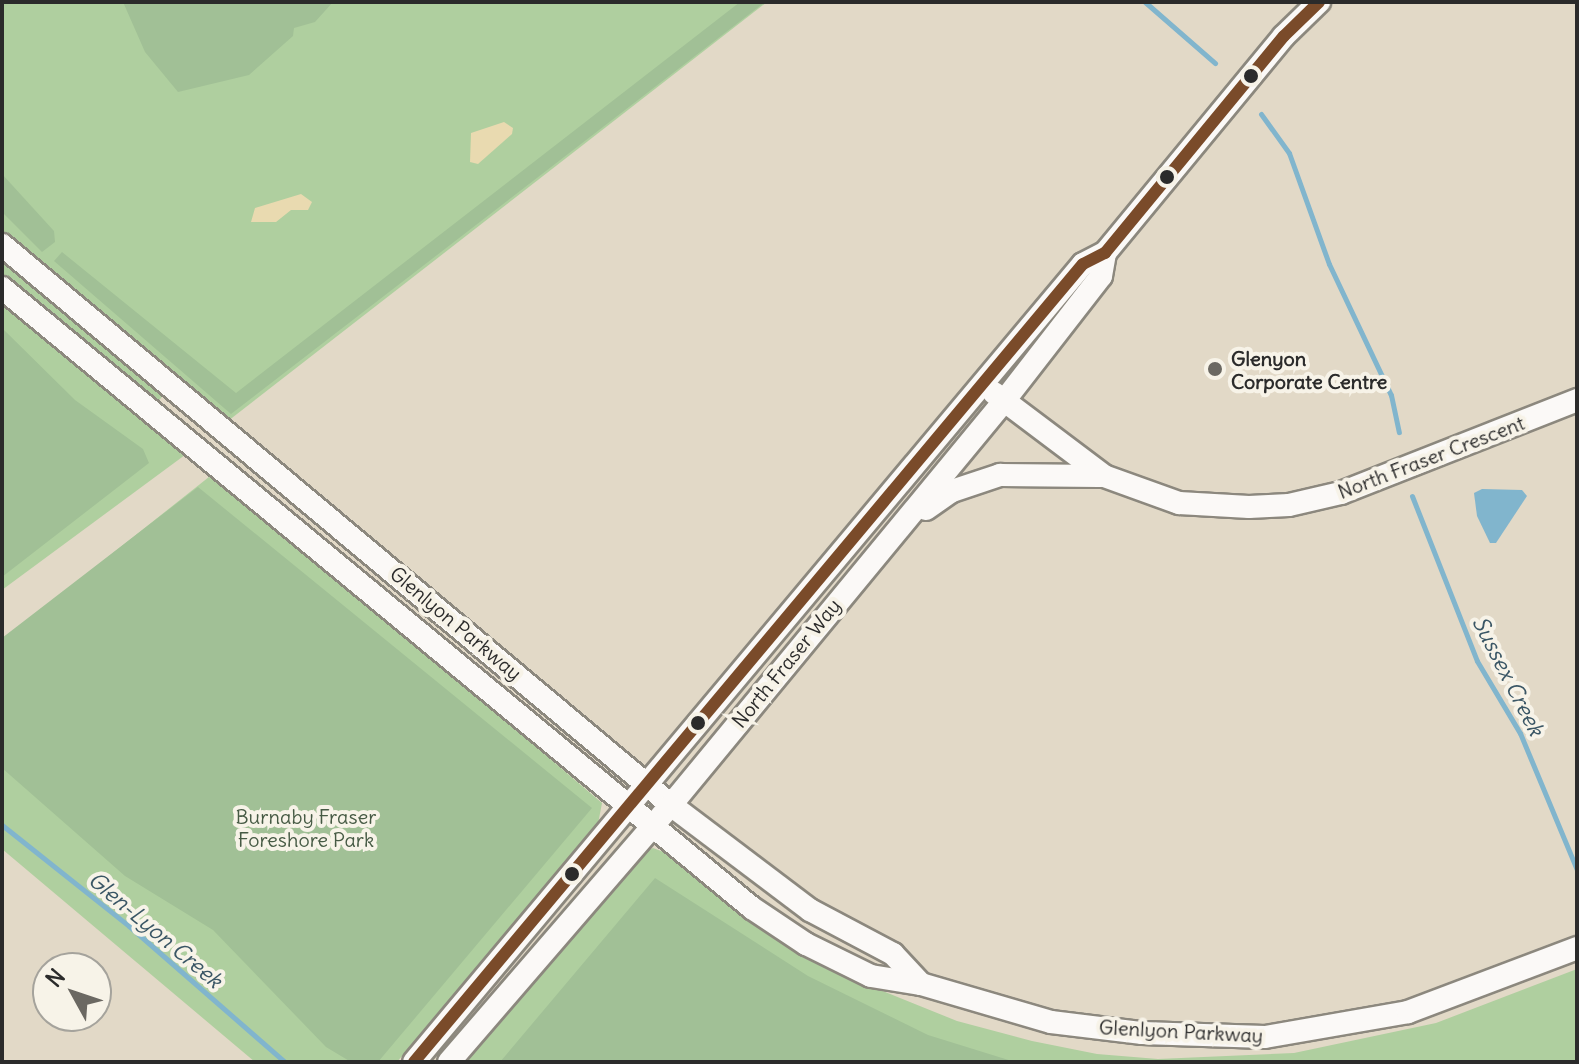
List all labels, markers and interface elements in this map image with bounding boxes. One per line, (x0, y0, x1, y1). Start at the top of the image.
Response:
unlabelled marker (1243, 68, 1259, 84)
unlabelled marker (1159, 169, 1175, 185)
place label: Glenyon Corporate Centre (1231, 346, 1387, 393)
marker: Glenyon Corporate Centre (1206, 360, 1224, 378)
street label: North Fraser Crescent (1334, 410, 1528, 504)
street label: Glenlyon Parkway (385, 561, 527, 685)
street label: North Fraser Way (727, 594, 845, 732)
water label: Sussex Creek (1467, 612, 1549, 740)
unlabelled marker (690, 715, 706, 731)
park label: Burnaby Fraser Foreshore Park (236, 804, 376, 851)
water label: Glen-Lyon Creek (83, 866, 227, 994)
unlabelled marker (564, 866, 580, 882)
north arrow (32, 952, 112, 1032)
text: N (40, 963, 71, 993)
street label: Glenlyon Parkway (1098, 1015, 1264, 1047)

